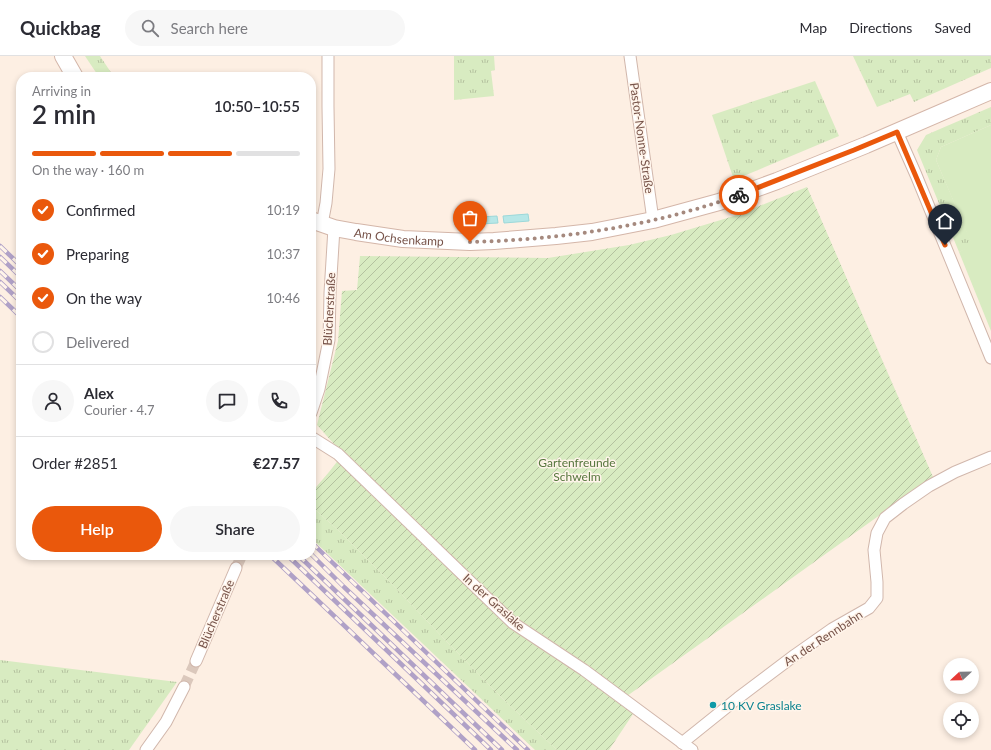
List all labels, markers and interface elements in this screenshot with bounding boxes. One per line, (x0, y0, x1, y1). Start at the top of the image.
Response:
search box (125, 10, 405, 46)
text: Quickbag (20, 16, 101, 39)
icon: search (139, 17, 161, 39)
text: Search here (171, 19, 248, 37)
text: Map (800, 19, 827, 36)
text: Directions (849, 19, 912, 36)
text: Saved (934, 19, 971, 36)
street label: Pastor-Nonne-Straße (627, 82, 657, 194)
text: Arriving in (32, 83, 91, 99)
text: 10:50–10:55 (214, 97, 300, 115)
text: 2 min (32, 98, 96, 130)
text: On the way · 160 m (32, 162, 144, 178)
courier (719, 175, 759, 215)
icon: bike (728, 184, 750, 206)
icon: check (32, 199, 54, 221)
text: Confirmed (66, 201, 135, 219)
pin (453, 201, 487, 242)
text: 10:19 (267, 202, 300, 218)
pin (928, 204, 962, 245)
icon: bag (459, 207, 481, 229)
icon: home (934, 210, 956, 232)
street label: Am Ochsenkamp (353, 224, 444, 248)
icon: check (32, 243, 54, 265)
text: Preparing (66, 245, 129, 263)
text: 10:37 (267, 246, 300, 262)
street label: Blücherstraße (320, 272, 338, 346)
icon: check (32, 287, 54, 309)
text: On the way (66, 289, 142, 307)
text: 10:46 (267, 290, 300, 306)
text: Delivered (66, 333, 129, 351)
button: person (32, 380, 74, 422)
button: chat (206, 380, 248, 422)
button: phone (258, 380, 300, 422)
text: Alex (84, 384, 114, 402)
text: Courier · 4.7 (84, 402, 155, 418)
text: Order #2851 (32, 454, 118, 472)
text: €27.57 (253, 454, 300, 472)
park label: Gartenfreunde Schwelm (538, 455, 616, 484)
button: Help (32, 506, 162, 552)
button: Share (170, 506, 300, 552)
street label: In der Graslake (460, 570, 528, 634)
street label: Blücherstraße (195, 577, 237, 651)
street label: An der Rennbahn (781, 607, 865, 669)
north arrow (943, 658, 979, 694)
map controls (943, 658, 979, 738)
place label: 10 KV Graslake (721, 698, 802, 713)
marker: 10 KV Graslake (708, 700, 718, 710)
button: locate (943, 702, 979, 738)

